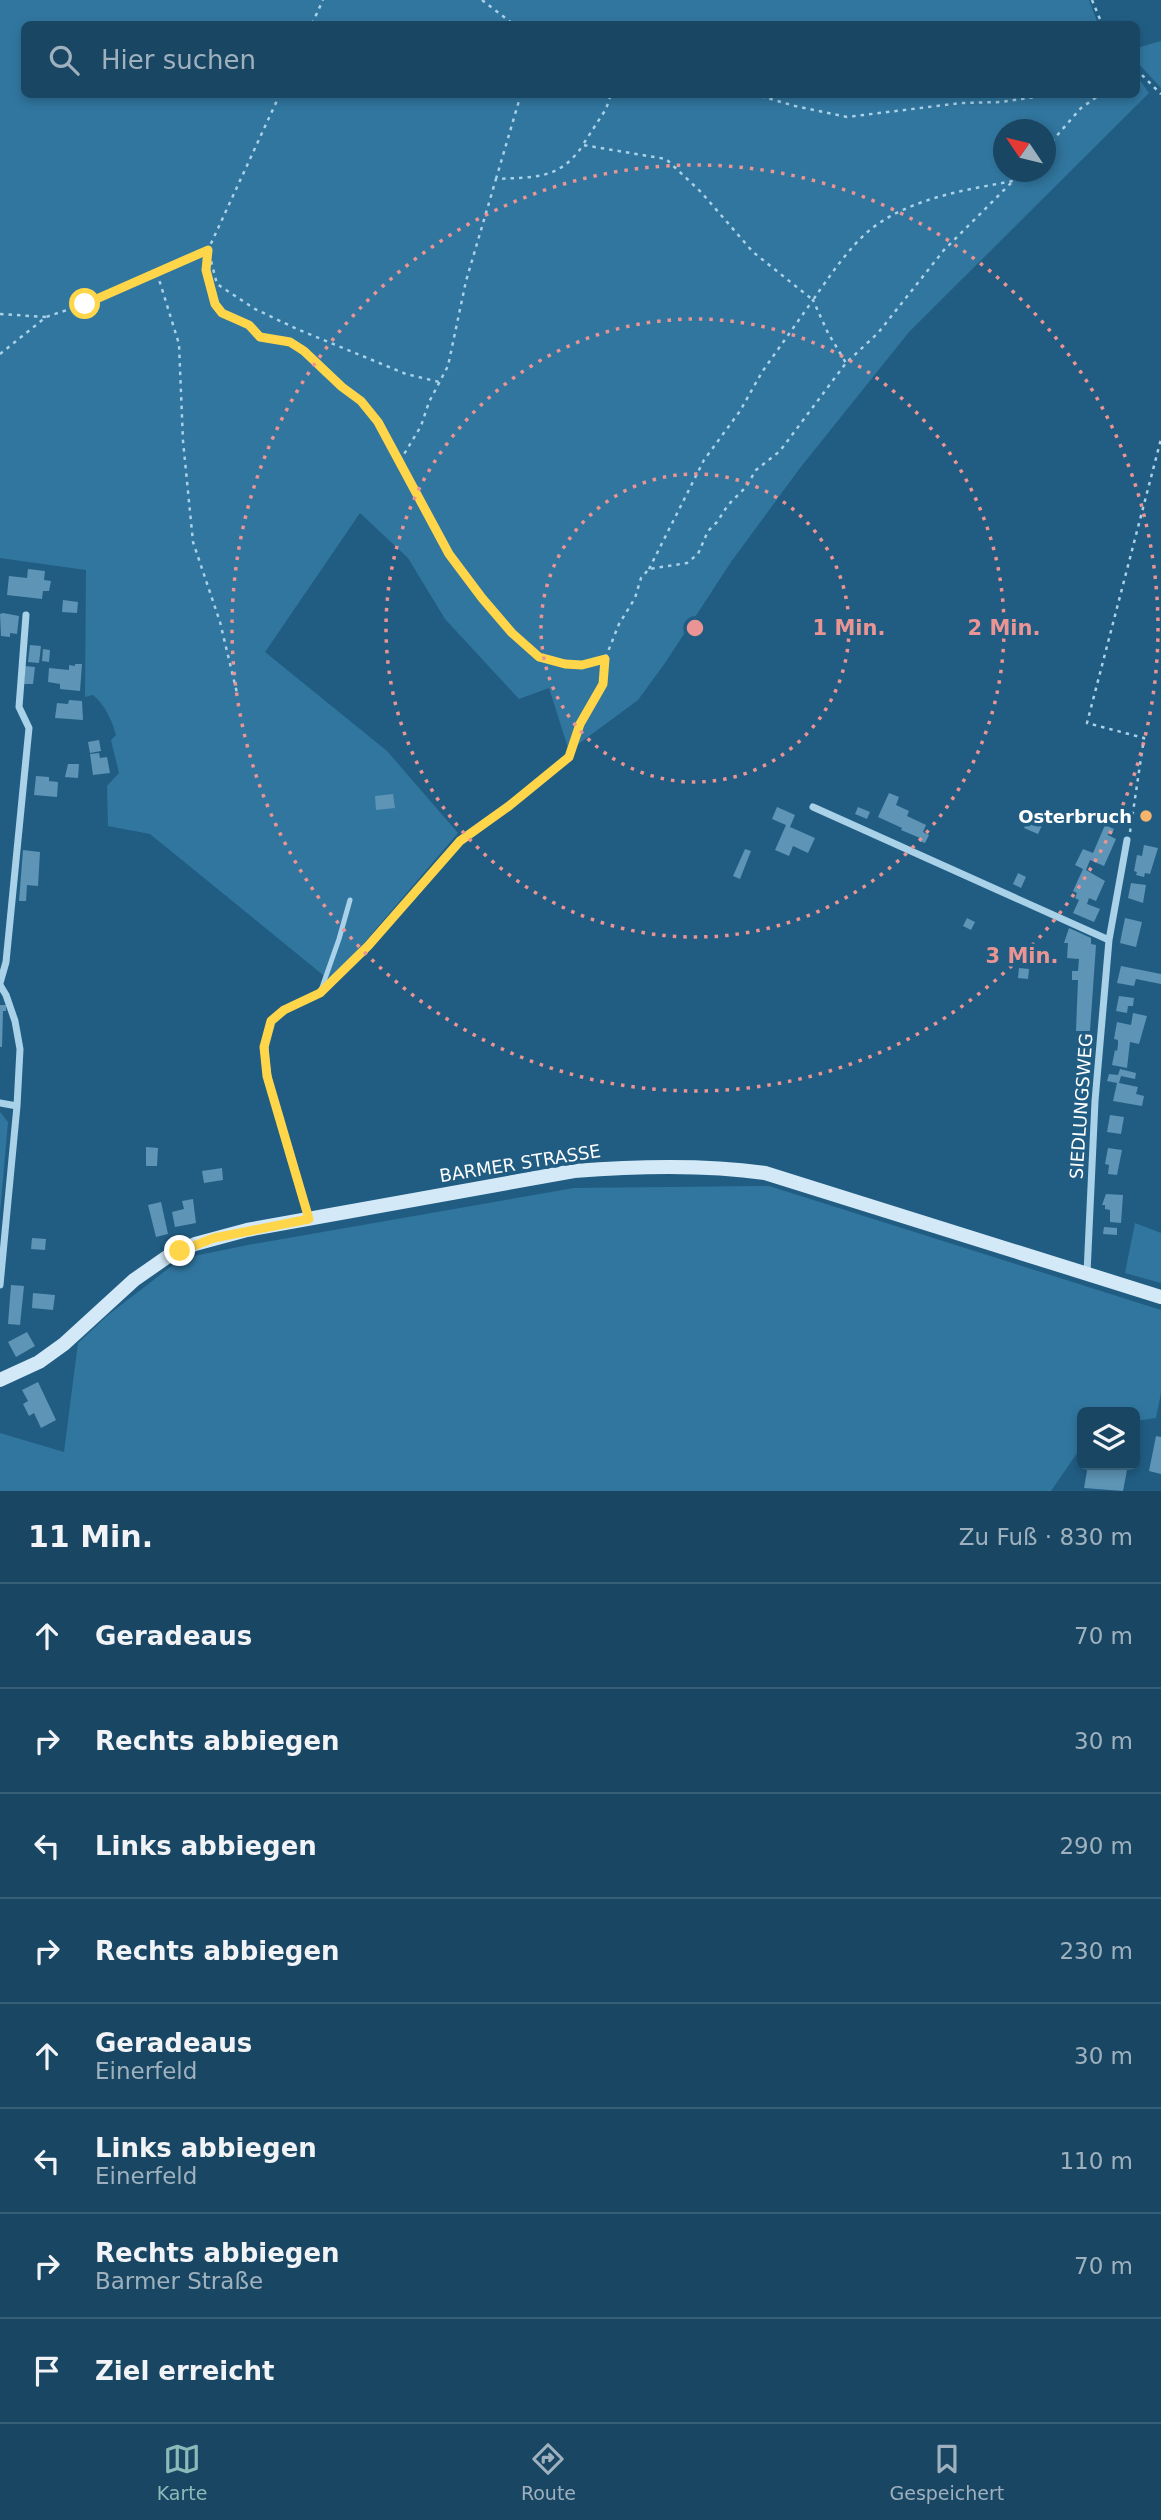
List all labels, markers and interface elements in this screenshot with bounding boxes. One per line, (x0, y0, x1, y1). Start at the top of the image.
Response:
search box (21, 21, 1140, 98)
icon: search (45, 41, 83, 79)
text: Hier suchen (101, 45, 256, 75)
north arrow (993, 119, 1056, 182)
route start (69, 288, 100, 319)
centre of rings (683, 616, 707, 640)
text: 1 Min. (813, 616, 885, 640)
text: 2 Min. (968, 616, 1040, 640)
place label: Osterbruch (1018, 806, 1132, 827)
marker: Osterbruch (1138, 808, 1154, 824)
text: 3 Min. (986, 944, 1058, 968)
street label: SIEDLUNGSWEG (1065, 1032, 1097, 1180)
street label: BARMER STRASSE (438, 1140, 602, 1186)
route end (164, 1235, 195, 1266)
map controls (1077, 1407, 1140, 1470)
button: layers (1077, 1407, 1140, 1470)
text: 11 Min. (28, 1519, 153, 1554)
text: Zu Fuß · 830 m (959, 1524, 1133, 1550)
icon: ahead (28, 1617, 66, 1655)
text: Geradeaus (95, 1621, 252, 1651)
text: 70 m (1074, 1623, 1133, 1649)
icon: right (28, 1722, 66, 1760)
text: Rechts abbiegen (95, 1726, 340, 1756)
text: 30 m (1074, 1728, 1133, 1754)
icon: left (28, 1827, 66, 1865)
text: Links abbiegen (95, 1831, 317, 1861)
text: 290 m (1059, 1833, 1133, 1859)
icon: right (28, 1932, 66, 1970)
text: Rechts abbiegen (95, 1936, 340, 1966)
text: 230 m (1059, 1938, 1133, 1964)
text: Geradeaus (95, 2028, 252, 2058)
icon: ahead (28, 2037, 66, 2075)
text: 30 m (1074, 2043, 1133, 2069)
text: Einerfeld (95, 2058, 197, 2084)
text: Links abbiegen (95, 2133, 317, 2163)
icon: left (28, 2142, 66, 2180)
text: 110 m (1059, 2148, 1133, 2174)
text: Einerfeld (95, 2163, 197, 2189)
text: Rechts abbiegen (95, 2238, 340, 2268)
icon: right (28, 2247, 66, 2285)
text: 70 m (1074, 2253, 1133, 2279)
text: Barmer Straße (95, 2268, 263, 2294)
icon: arrive (28, 2352, 66, 2390)
text: Ziel erreicht (95, 2356, 275, 2386)
tab: Karte (157, 2440, 207, 2504)
tab: Route (521, 2440, 576, 2504)
tab: Gespeichert (889, 2440, 1004, 2504)

